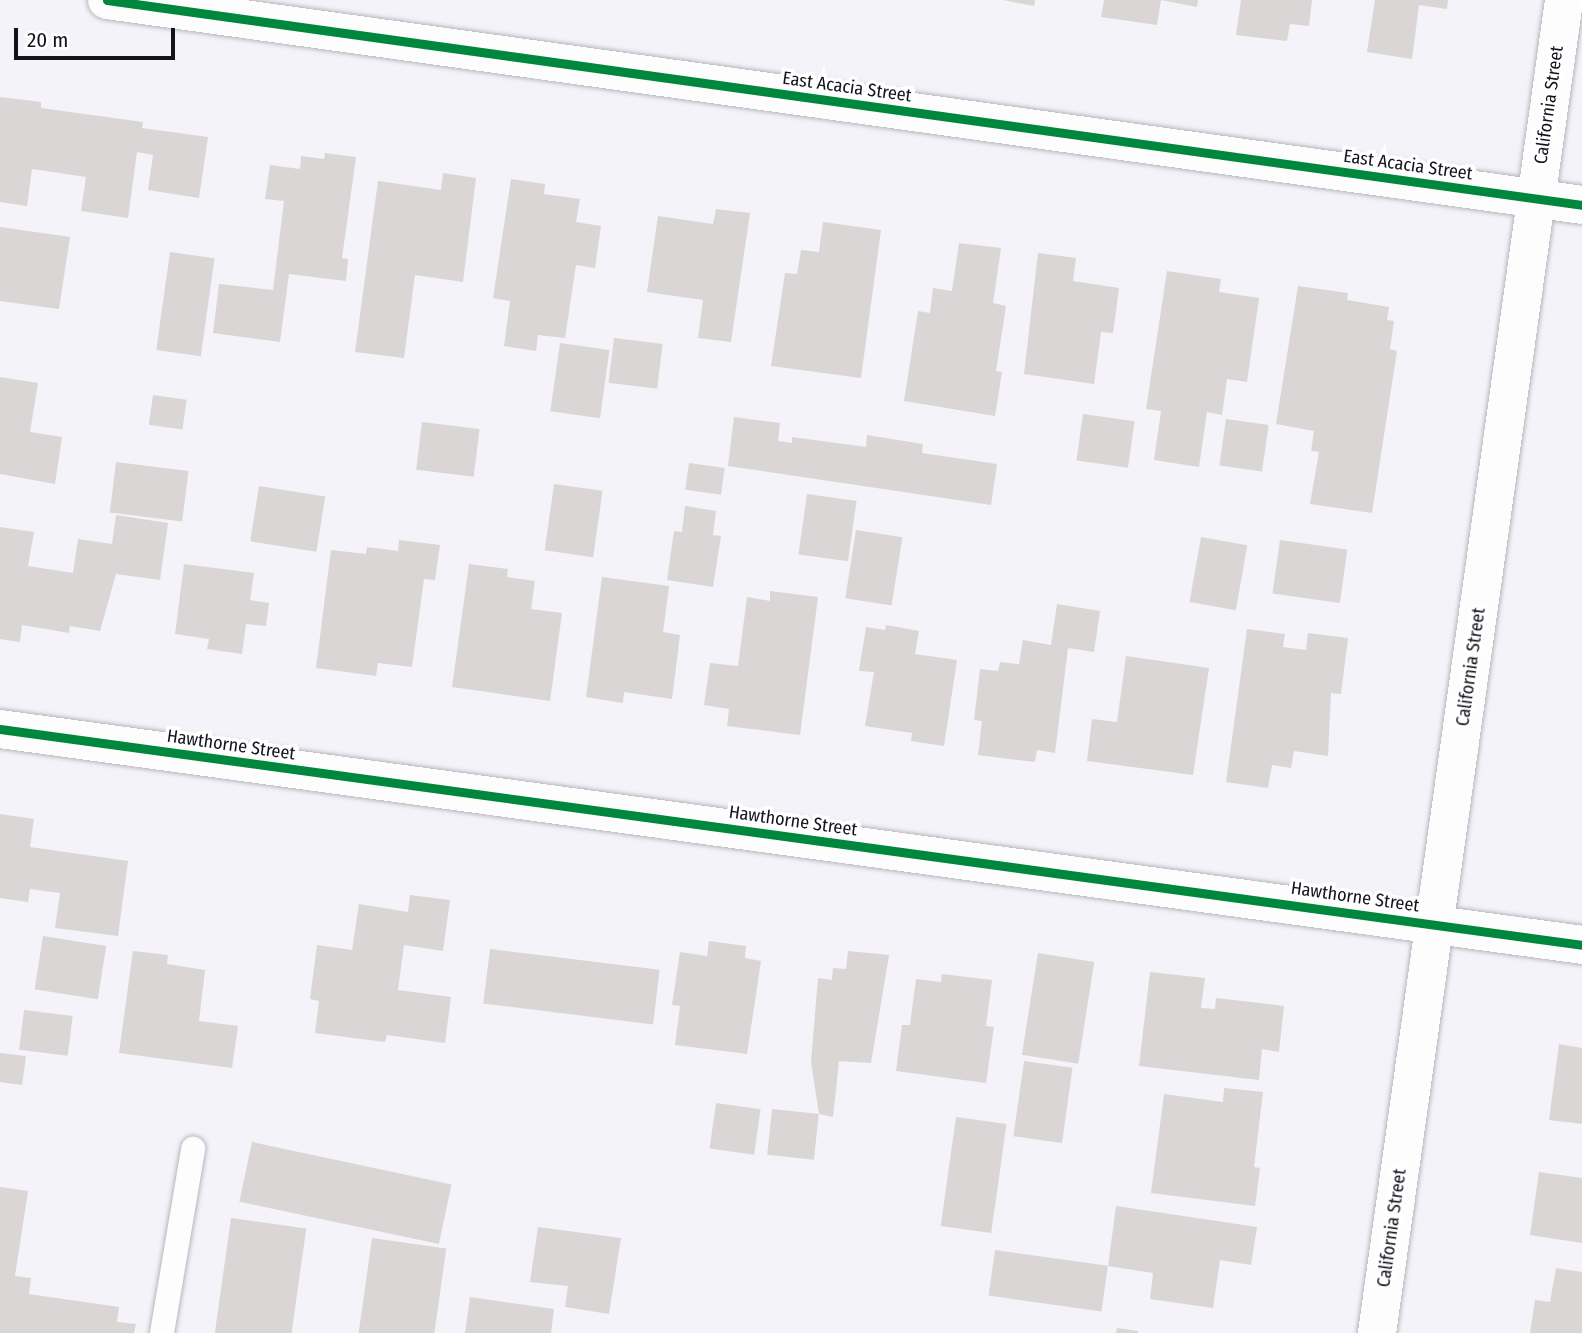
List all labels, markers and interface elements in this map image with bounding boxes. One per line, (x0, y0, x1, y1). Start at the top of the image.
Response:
scale bar (18, 14, 178, 58)
text: 20 m (27, 27, 68, 53)
street label: California Street (1530, 44, 1568, 166)
street label: East Acacia Street (781, 67, 913, 107)
street label: East Acacia Street (1342, 145, 1474, 185)
street label: California Street (1452, 606, 1490, 728)
street label: Hawthorne Street (165, 725, 297, 765)
street label: Hawthorne Street (727, 801, 859, 841)
street label: Hawthorne Street (1289, 877, 1421, 917)
street label: California Street (1373, 1167, 1411, 1289)

